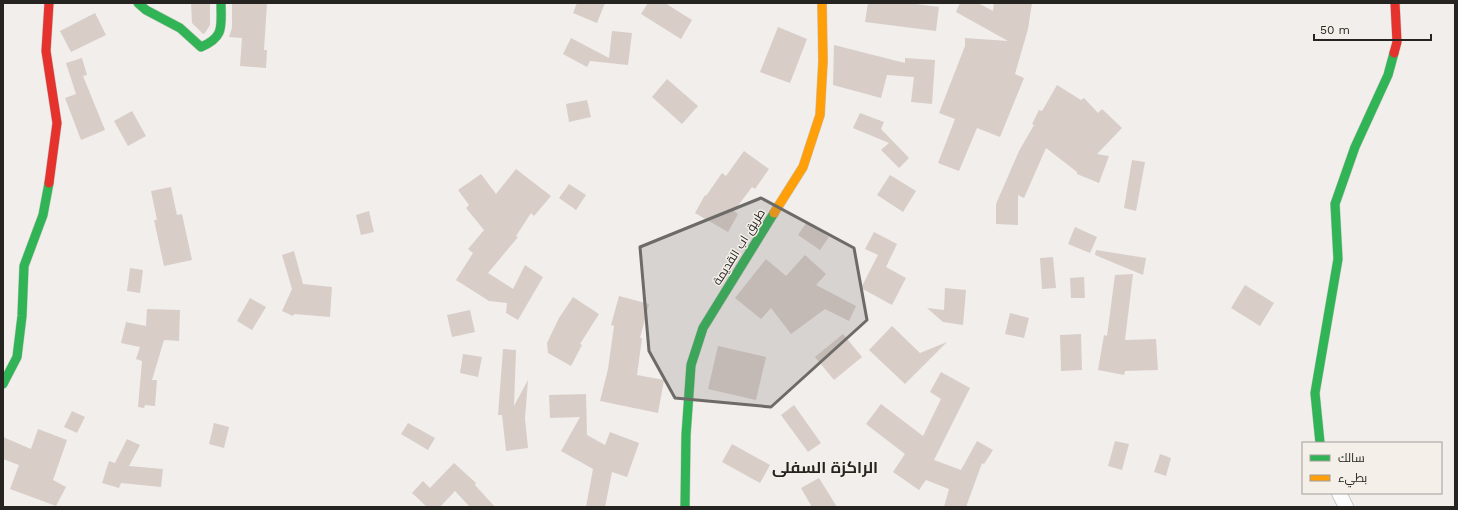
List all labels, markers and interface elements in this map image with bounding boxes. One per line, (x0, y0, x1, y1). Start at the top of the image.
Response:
scale bar (1314, 16, 1431, 42)
text: 50 m (1320, 23, 1350, 37)
street label: طريق اب القديمة (710, 206, 768, 288)
legend (1302, 442, 1442, 494)
text: سالك (1338, 451, 1365, 465)
district label: الراكزة السفلى (772, 458, 878, 477)
text: بطيء (1338, 471, 1367, 488)

